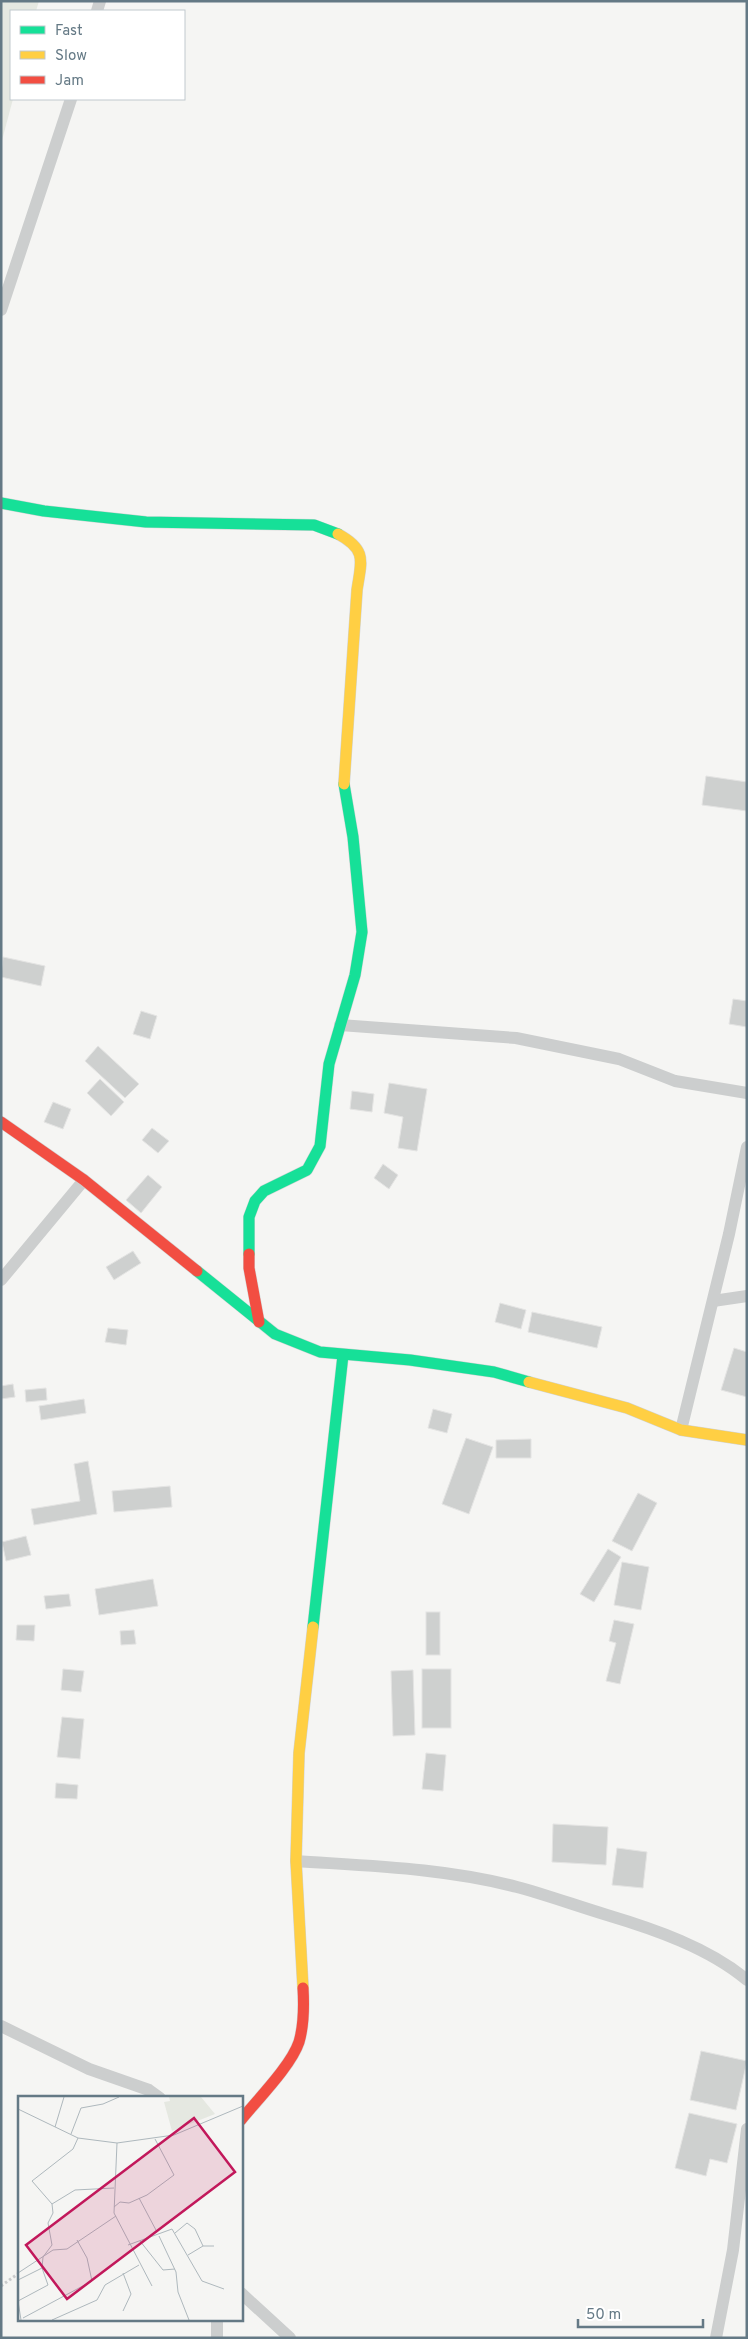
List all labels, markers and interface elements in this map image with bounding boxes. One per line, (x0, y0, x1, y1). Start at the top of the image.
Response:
legend (10, 10, 185, 100)
text: Fast (55, 22, 83, 41)
text: Slow (55, 47, 87, 66)
text: Jam (55, 72, 84, 91)
inset map (18, 2096, 242, 2322)
scale bar (578, 2296, 703, 2328)
text: 50 m (586, 2306, 621, 2325)

